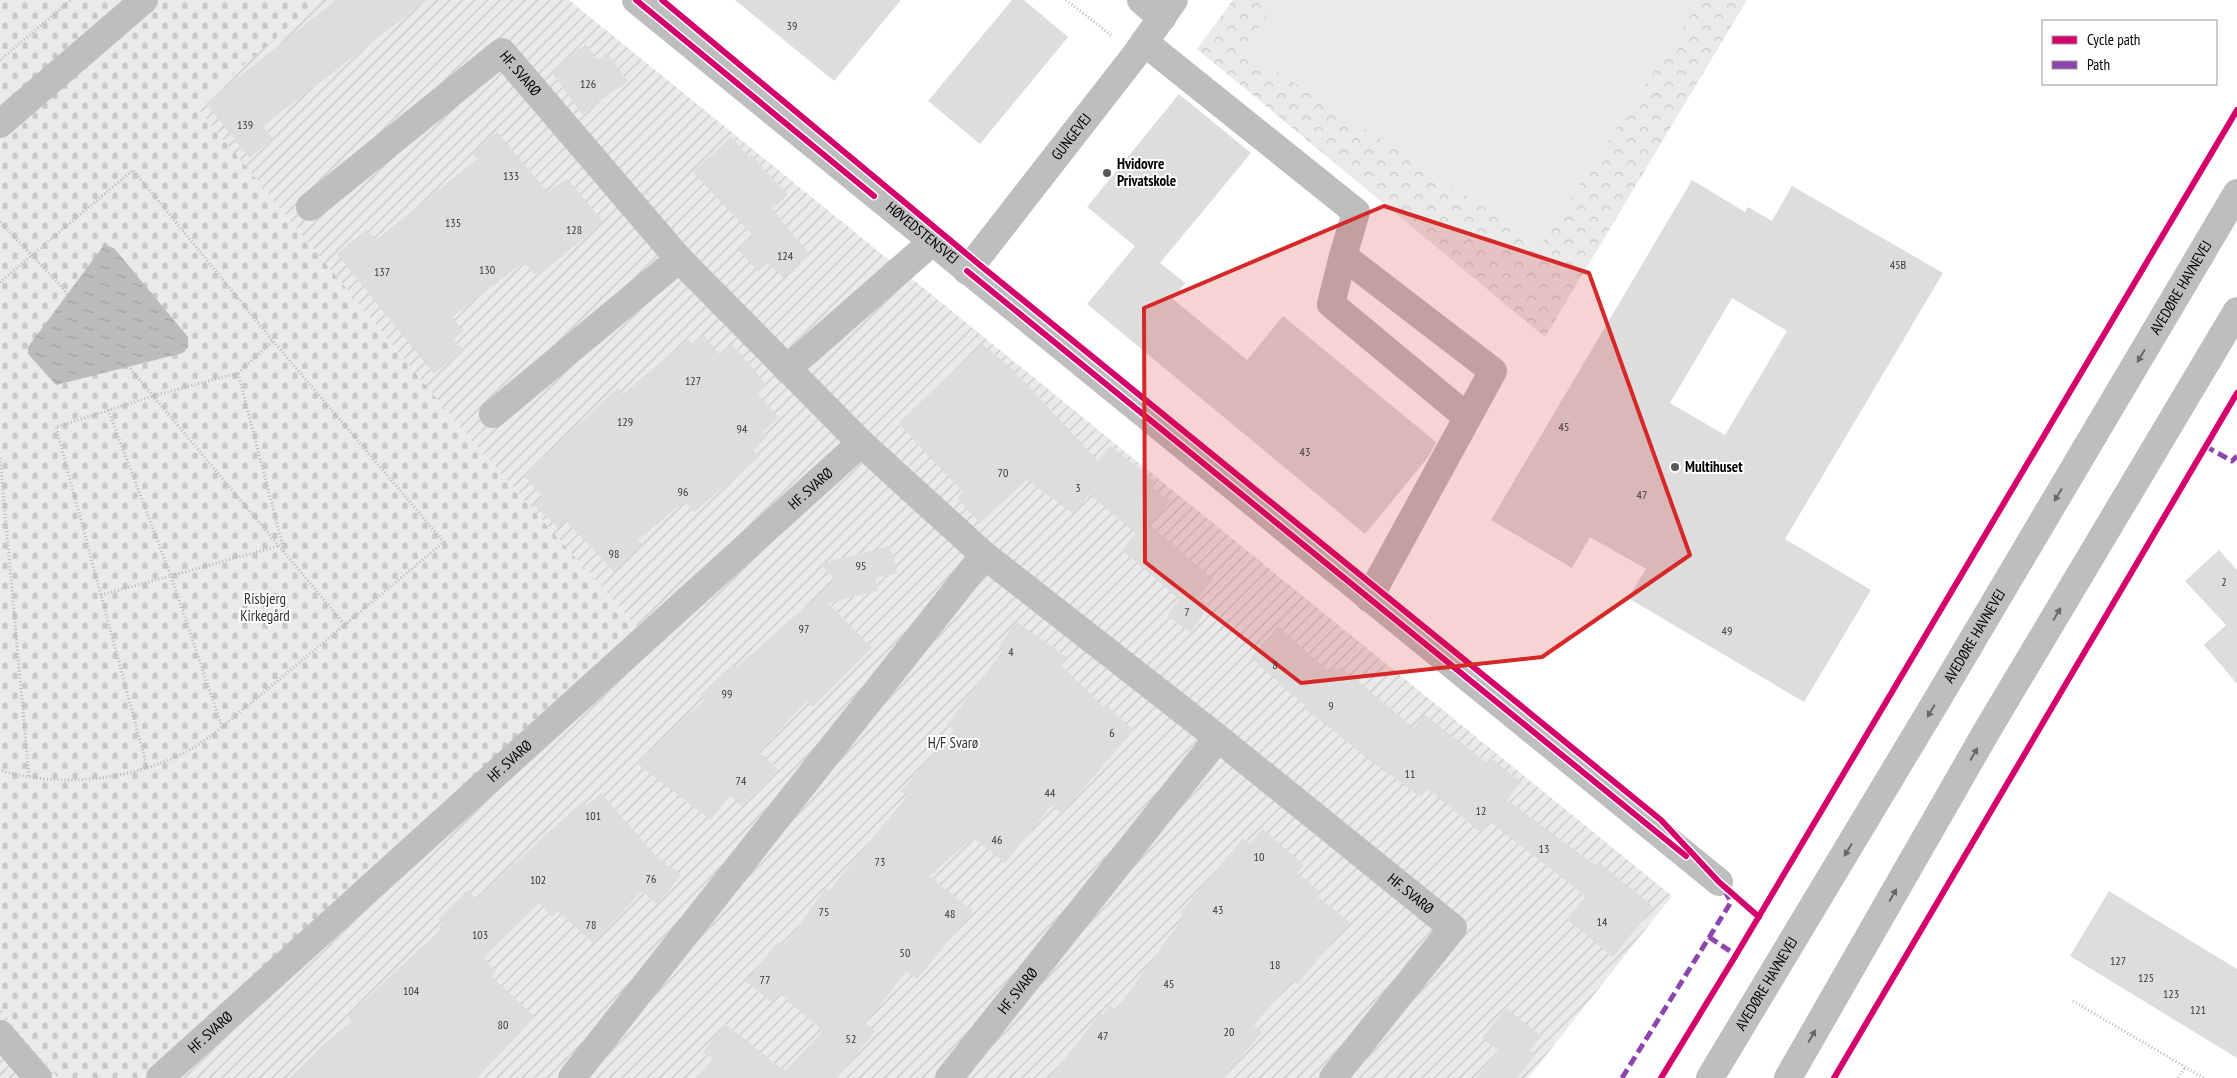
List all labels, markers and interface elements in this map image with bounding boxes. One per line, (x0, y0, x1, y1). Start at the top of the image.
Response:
house number: 39 (787, 18, 797, 33)
legend (2042, 20, 2217, 85)
text: Cycle path (2087, 30, 2140, 49)
street label: HF. SVARØ (496, 46, 546, 100)
text: Path (2087, 55, 2110, 74)
house number: 126 (580, 76, 596, 91)
street label: GUNGEVEJ (1047, 109, 1095, 164)
house number: 139 (237, 117, 253, 132)
place label: Hvidovre Privatskole (1117, 154, 1176, 190)
marker: Hvidovre Privatskole (1101, 167, 1113, 179)
house number: 133 (503, 168, 519, 183)
street label: HØVEDSTENSVEJ (882, 197, 963, 268)
house number: 135 (445, 215, 461, 230)
house number: 128 (566, 222, 582, 237)
street label: AVEDØRE HAVNEVEJ (2145, 237, 2216, 338)
house number: 124 (777, 248, 794, 263)
house number: 45B (1890, 257, 1907, 272)
house number: 130 (479, 262, 495, 277)
house number: 137 (374, 264, 390, 279)
one-way arrow (2136, 349, 2145, 362)
house number: 127 (685, 373, 701, 388)
house number: 129 (617, 414, 633, 429)
house number: 45 (1559, 419, 1569, 434)
house number: 94 (737, 421, 748, 436)
house number: 43 (1300, 444, 1310, 459)
place label: Multihuset (1685, 457, 1743, 476)
marker: Multihuset (1669, 461, 1681, 473)
street label: HF. SVARØ (784, 463, 837, 513)
house number: 70 (998, 465, 1008, 480)
house number: 3 (1075, 480, 1081, 495)
house number: 96 (678, 484, 688, 499)
house number: 47 (1637, 487, 1647, 502)
one-way arrow (2054, 489, 2063, 502)
house number: 98 (609, 546, 619, 561)
house number: 95 (856, 558, 866, 573)
house number: 2 (2221, 574, 2227, 589)
street label: AVEDØRE HAVNEVEJ (1939, 586, 2009, 686)
park label: Risbjerg Kirkegård (240, 589, 290, 625)
house number: 7 (1184, 604, 1190, 619)
one-way arrow (2052, 608, 2061, 621)
house number: 97 (799, 621, 809, 636)
house number: 49 (1722, 623, 1732, 638)
house number: 4 (1008, 644, 1014, 659)
house number: 8 (1272, 657, 1278, 672)
house number: 99 (722, 686, 732, 701)
house number: 9 (1328, 698, 1334, 713)
one-way arrow (1927, 703, 1935, 718)
house number: 6 (1109, 725, 1115, 740)
park label: H/F Svarø (928, 733, 978, 752)
street label: HF. SVARØ (483, 736, 536, 786)
one-way arrow (1970, 747, 1978, 761)
house number: 11 (1405, 766, 1415, 781)
house number: 74 (736, 773, 747, 788)
house number: 44 (1045, 785, 1056, 800)
house number: 12 (1476, 803, 1486, 818)
house number: 101 (585, 808, 601, 823)
house number: 46 (992, 832, 1002, 847)
house number: 13 (1539, 841, 1549, 856)
one-way arrow (1843, 844, 1852, 857)
house number: 10 (1254, 849, 1264, 864)
house number: 73 (875, 854, 885, 869)
street label: HF. SVARØ (1384, 869, 1438, 918)
house number: 76 (646, 871, 656, 886)
house number: 102 (530, 872, 546, 887)
one-way arrow (1889, 887, 1897, 902)
house number: 43 (1213, 902, 1223, 917)
house number: 75 (819, 904, 829, 919)
house number: 48 (945, 906, 955, 921)
house number: 14 (1597, 914, 1608, 929)
house number: 78 (586, 917, 596, 932)
house number: 103 (472, 927, 488, 942)
street label: AVEDØRE HAVNEVEJ (1731, 933, 1802, 1034)
house number: 50 (900, 945, 910, 960)
house number: 127 (2110, 953, 2126, 968)
house number: 18 (1270, 957, 1280, 972)
street label: HF. SVARØ (993, 964, 1042, 1018)
house number: 125 (2138, 970, 2154, 985)
house number: 77 (760, 972, 770, 987)
house number: 45 (1164, 976, 1174, 991)
house number: 104 (403, 983, 420, 998)
house number: 123 (2163, 986, 2179, 1001)
house number: 121 (2190, 1002, 2206, 1017)
street label: HF. SVARØ (184, 1007, 236, 1057)
house number: 80 (498, 1017, 508, 1032)
house number: 20 (1224, 1024, 1234, 1039)
house number: 47 (1098, 1028, 1108, 1043)
one-way arrow (1808, 1028, 1816, 1043)
house number: 52 (846, 1031, 856, 1046)

